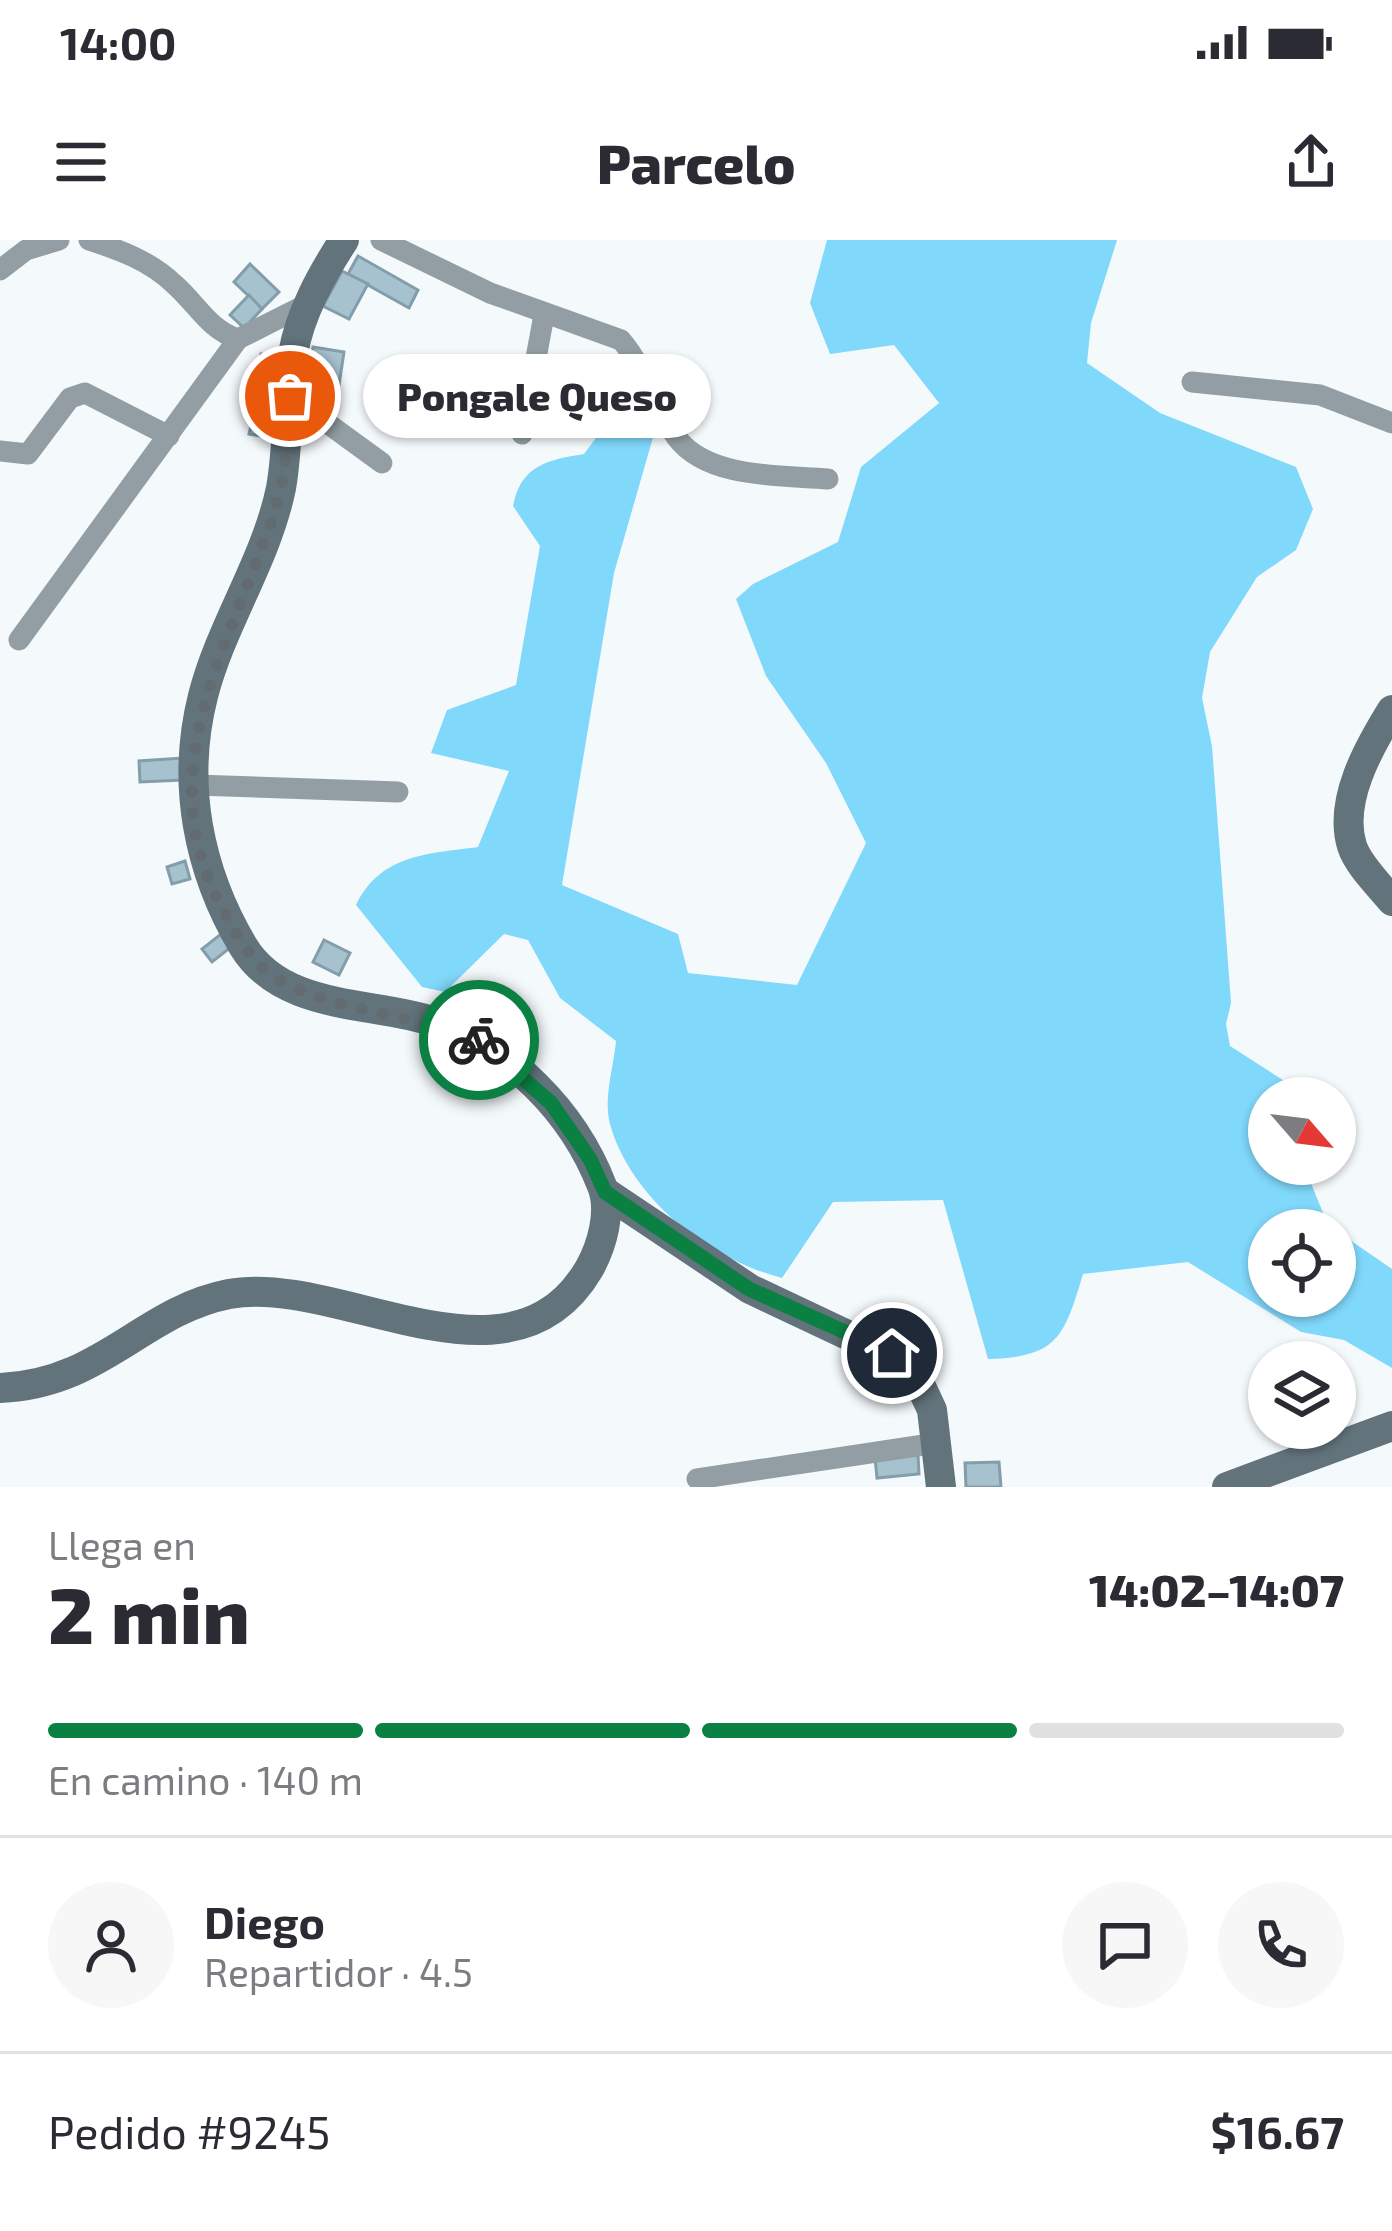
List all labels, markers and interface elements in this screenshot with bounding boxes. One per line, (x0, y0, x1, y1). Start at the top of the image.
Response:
text: 14:00 (60, 15, 176, 69)
icon: menu (48, 129, 114, 195)
icon: share (1278, 129, 1344, 195)
text: Parcelo (597, 130, 795, 195)
pin (239, 345, 341, 447)
callout: Pongale Queso (362, 354, 710, 438)
icon: bag (257, 363, 323, 429)
text: Pongale Queso (397, 372, 677, 419)
courier (419, 980, 539, 1100)
icon: bike (446, 1007, 512, 1073)
north arrow (1248, 1077, 1356, 1185)
map controls (1248, 1077, 1356, 1449)
button: locate (1248, 1209, 1356, 1317)
pin (841, 1302, 943, 1404)
icon: home (859, 1320, 925, 1386)
button: layers (1248, 1341, 1356, 1449)
text: Llega en (48, 1521, 196, 1568)
text: 14:02–14:07 (1089, 1562, 1344, 1616)
text: 2 min (48, 1566, 250, 1660)
text: En camino · 140 m (48, 1756, 363, 1803)
button: person (48, 1882, 174, 2008)
button: chat (1062, 1882, 1188, 2008)
button: phone (1218, 1882, 1344, 2008)
text: Diego (204, 1894, 325, 1948)
text: Repartidor · 4.5 (204, 1948, 473, 1995)
text: Pedido #9245 (48, 2104, 330, 2158)
text: $16.67 (1211, 2104, 1344, 2158)

